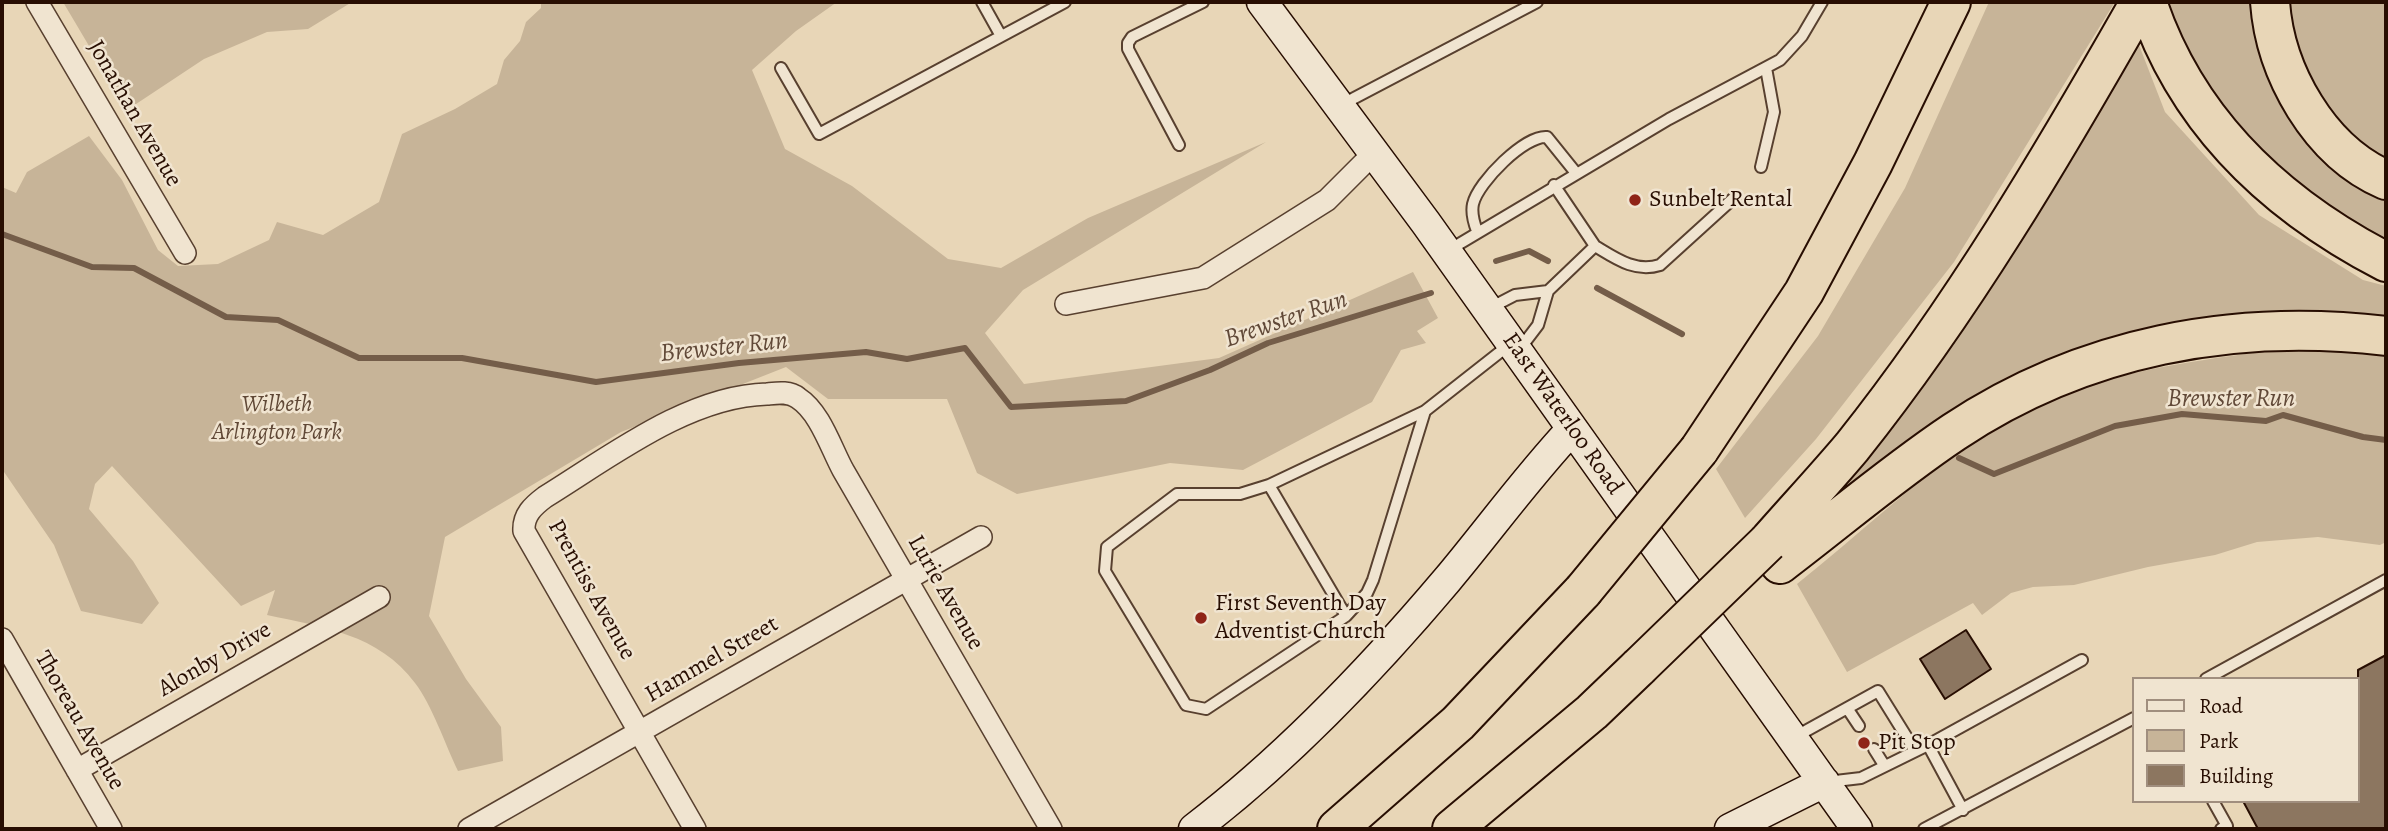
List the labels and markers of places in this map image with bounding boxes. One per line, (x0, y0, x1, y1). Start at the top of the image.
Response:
place label: Sunbelt Rental (1649, 186, 1792, 214)
marker: Sunbelt Rental (1627, 192, 1643, 208)
place label: First Seventh Day Adventist Church (1215, 590, 1386, 646)
marker: First Seventh Day Adventist Church (1193, 610, 1209, 626)
place label: Pit Stop (1878, 729, 1956, 757)
marker: Pit Stop (1856, 735, 1872, 751)

